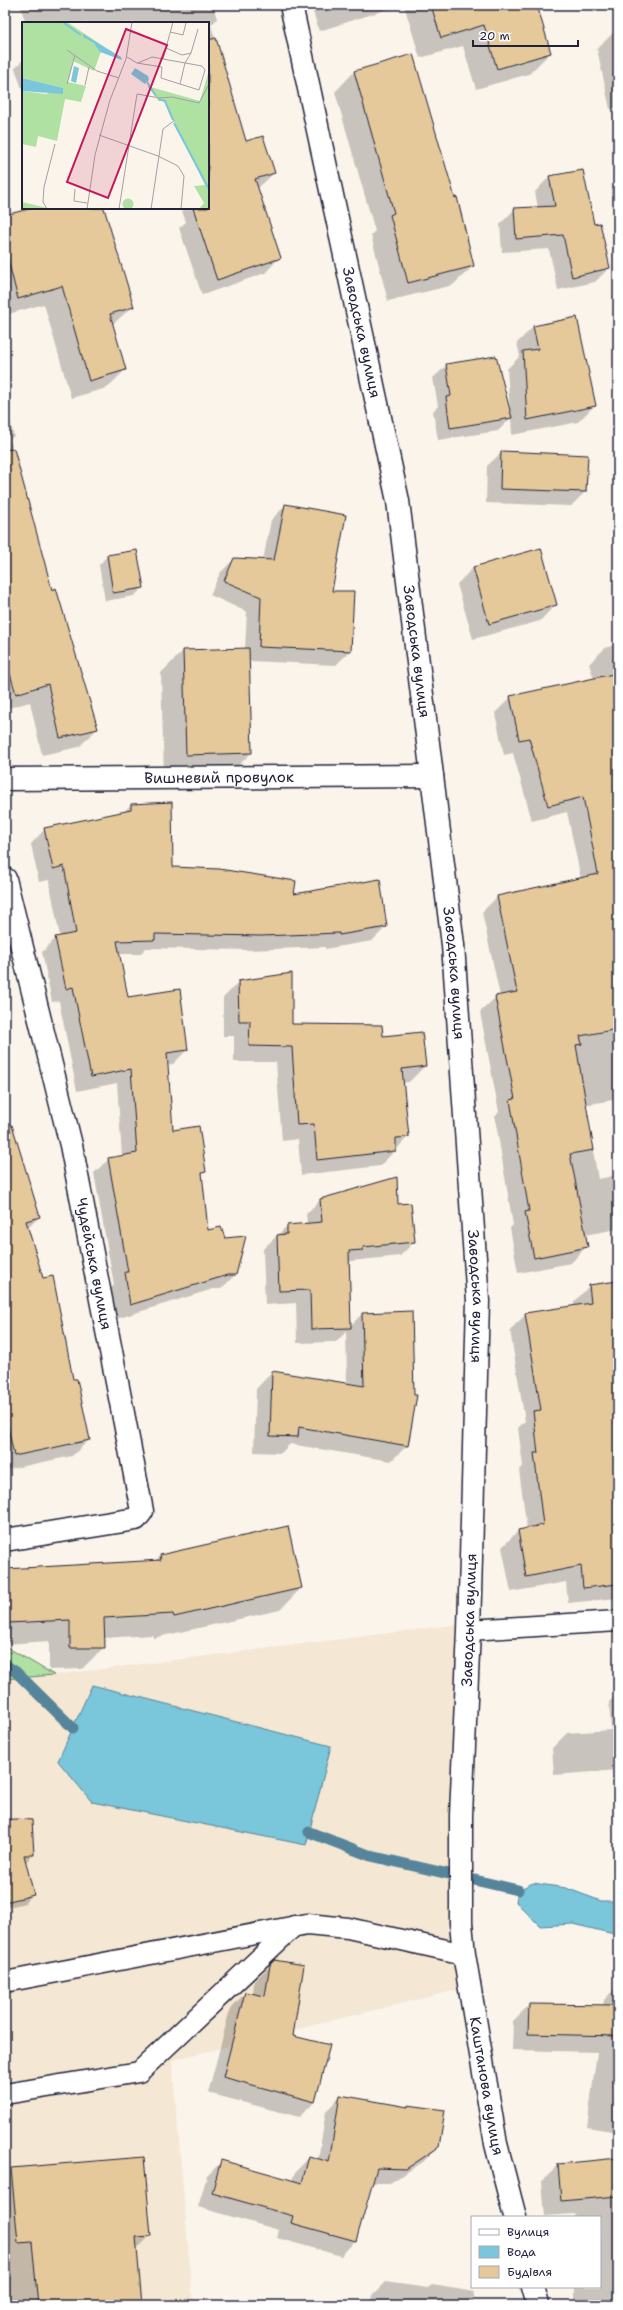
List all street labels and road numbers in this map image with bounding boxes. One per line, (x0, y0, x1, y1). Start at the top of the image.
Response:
street label: Заводська вулиця (338, 265, 385, 400)
street label: Заводська вулиця (399, 584, 435, 719)
street label: Вишневий провулок (144, 767, 294, 788)
street label: Заводська вулиця (438, 906, 470, 1040)
street label: Чудейська вулиця (71, 1196, 117, 1332)
street label: Заводська вулиця (463, 1229, 488, 1363)
street label: Заводська вулиця (457, 1553, 481, 1687)
street label: Каштанова вулиця (465, 2015, 509, 2158)

